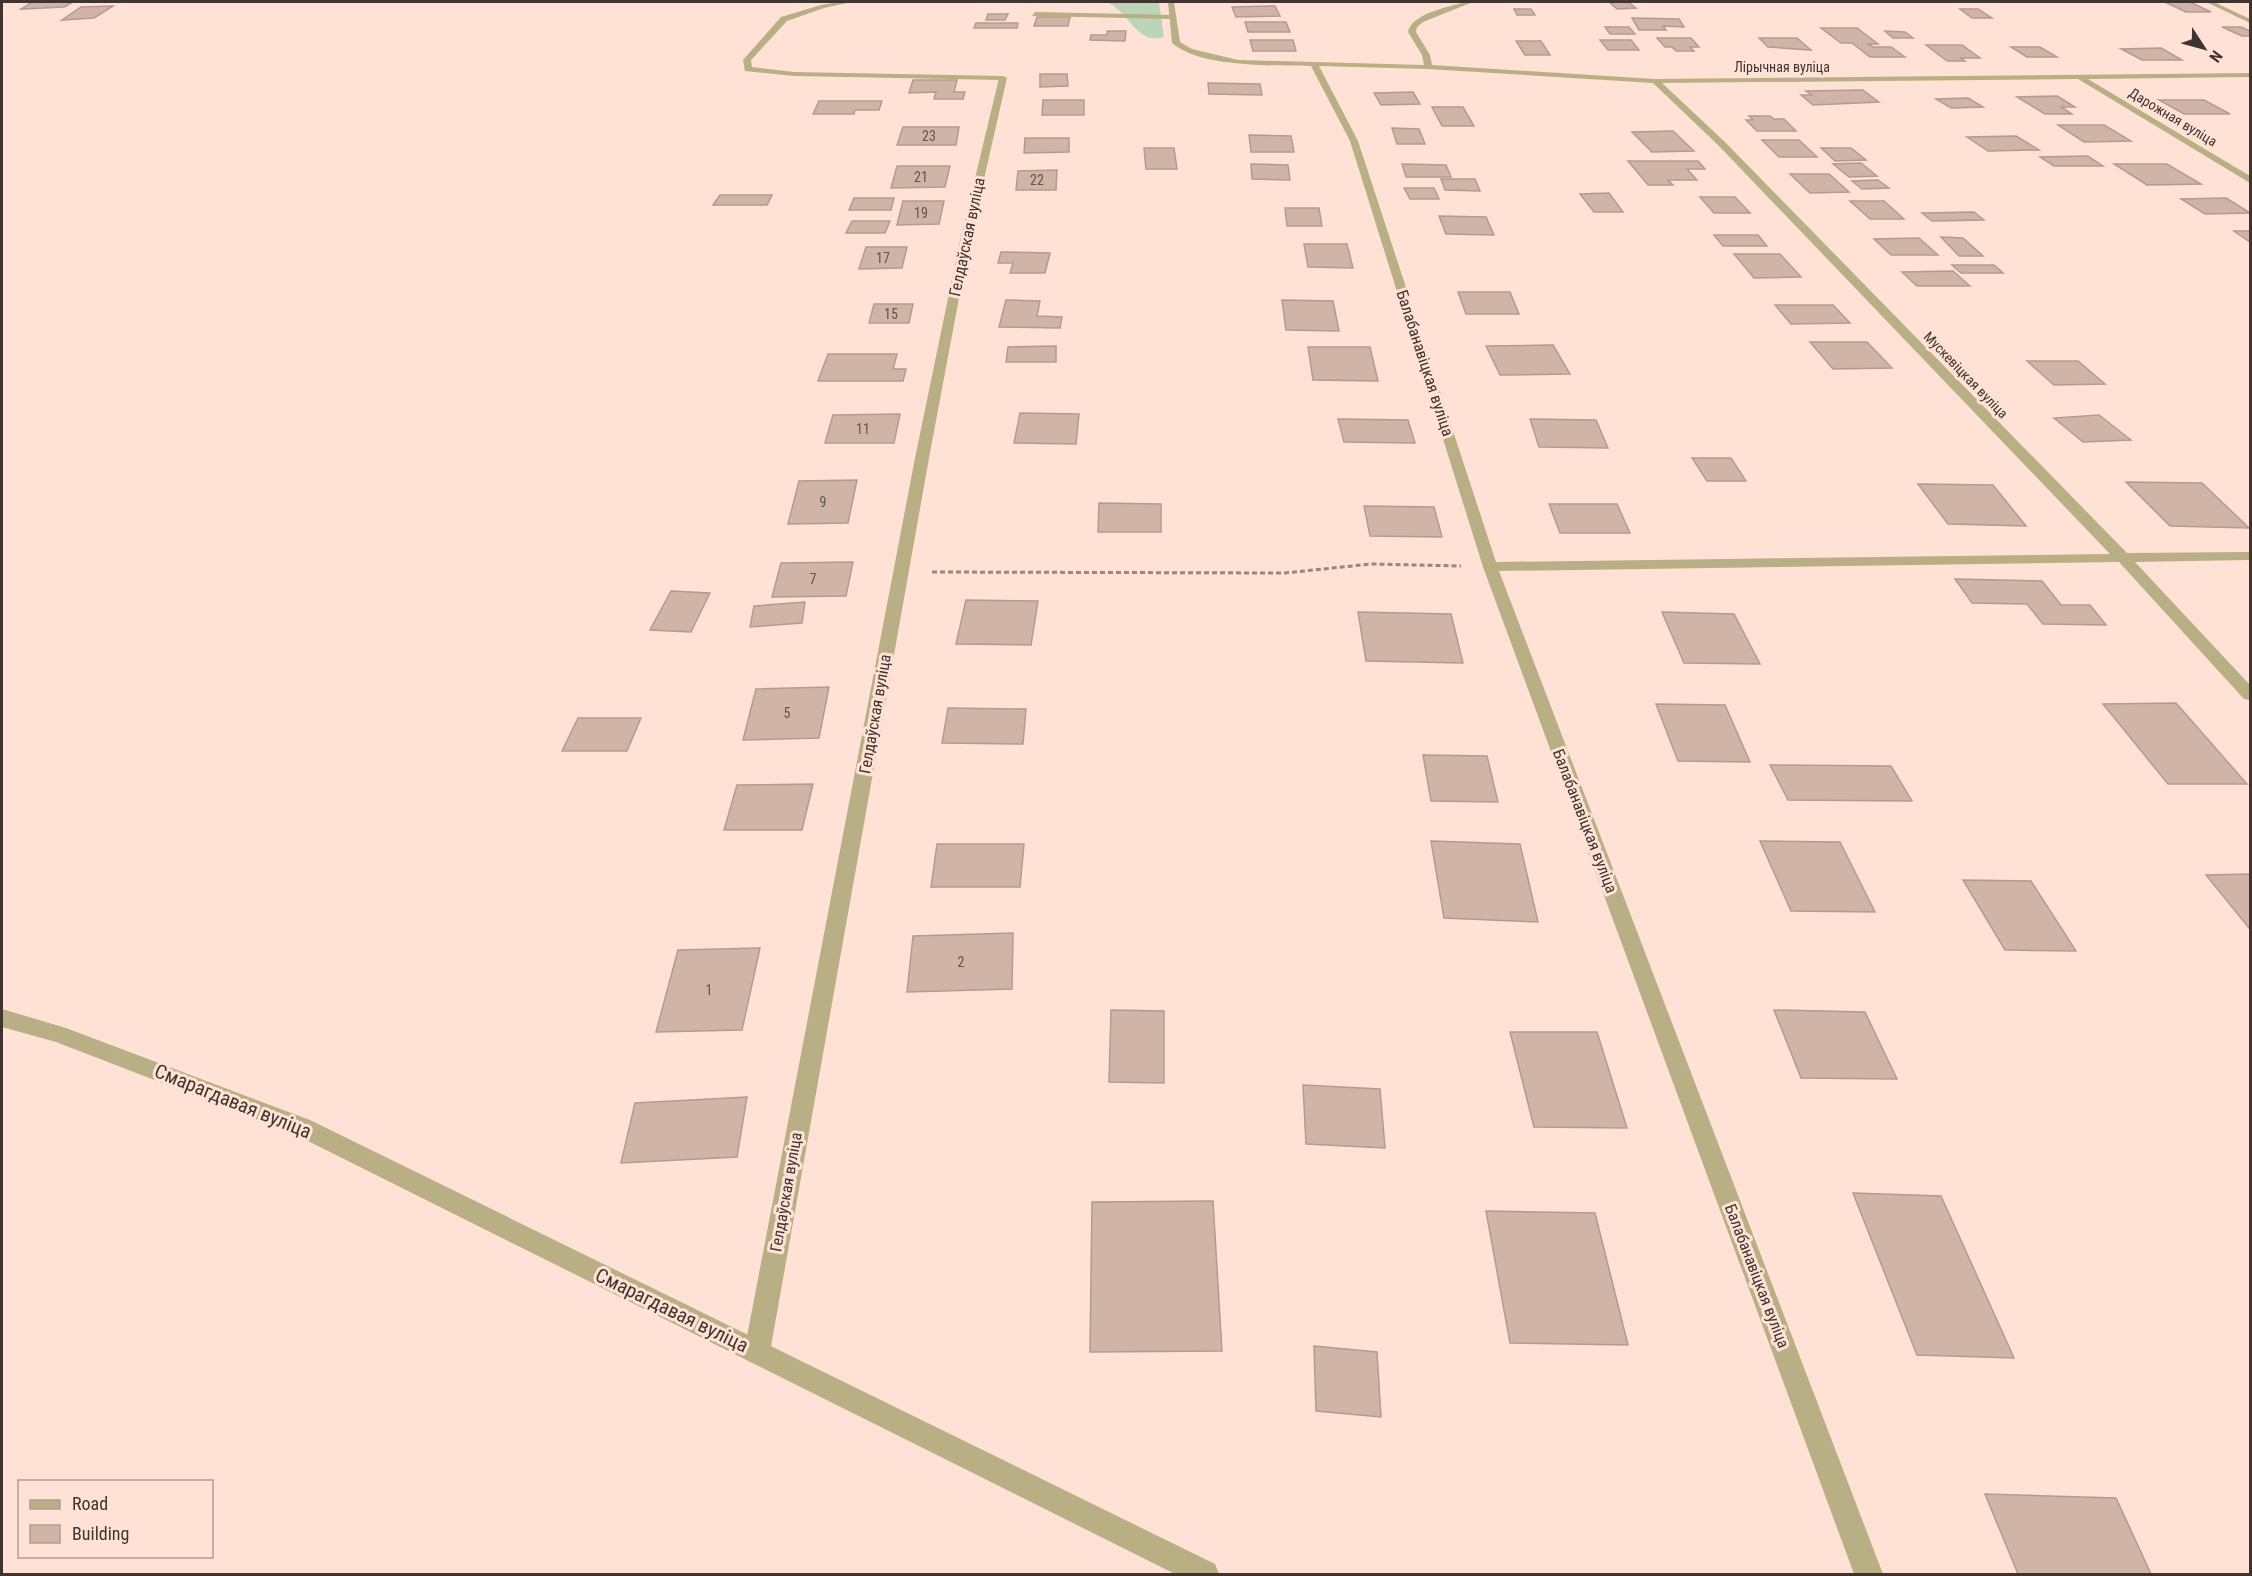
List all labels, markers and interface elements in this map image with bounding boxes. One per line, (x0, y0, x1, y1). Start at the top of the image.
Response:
north arrow (2174, 18, 2234, 78)
text: N (2205, 47, 2226, 66)
street label: Лірычная вуліца (1734, 59, 1830, 75)
street label: Дарожная вуліца (2126, 84, 2220, 150)
house number: 23 (922, 128, 936, 144)
house number: 21 (914, 169, 928, 185)
house number: 22 (1030, 172, 1044, 188)
street label: Гелдаўская вуліца (945, 176, 989, 298)
house number: 19 (914, 205, 928, 221)
house number: 17 (876, 250, 890, 266)
street label: Балабанавіцкая вуліца (1392, 288, 1458, 438)
house number: 15 (884, 306, 898, 322)
street label: Мускевіцкая вуліца (1921, 328, 2011, 422)
house number: 11 (856, 421, 870, 437)
house number: 9 (820, 494, 826, 510)
house number: 7 (810, 571, 817, 587)
street label: Гелдаўская вуліца (855, 653, 895, 775)
house number: 5 (784, 705, 791, 721)
street label: Балабанавіцкая вуліца (1549, 746, 1621, 896)
house number: 2 (958, 954, 965, 970)
house number: 1 (706, 982, 712, 998)
street label: Смарагдавая вуліца (151, 1059, 315, 1143)
street label: Гелдаўская вуліца (766, 1131, 806, 1253)
street label: Балабанавіцкая вуліца (1721, 1201, 1793, 1351)
street label: Смарагдавая вуліца (592, 1263, 752, 1357)
legend (18, 1480, 213, 1558)
text: Road (72, 1493, 108, 1514)
text: Building (72, 1523, 129, 1544)

